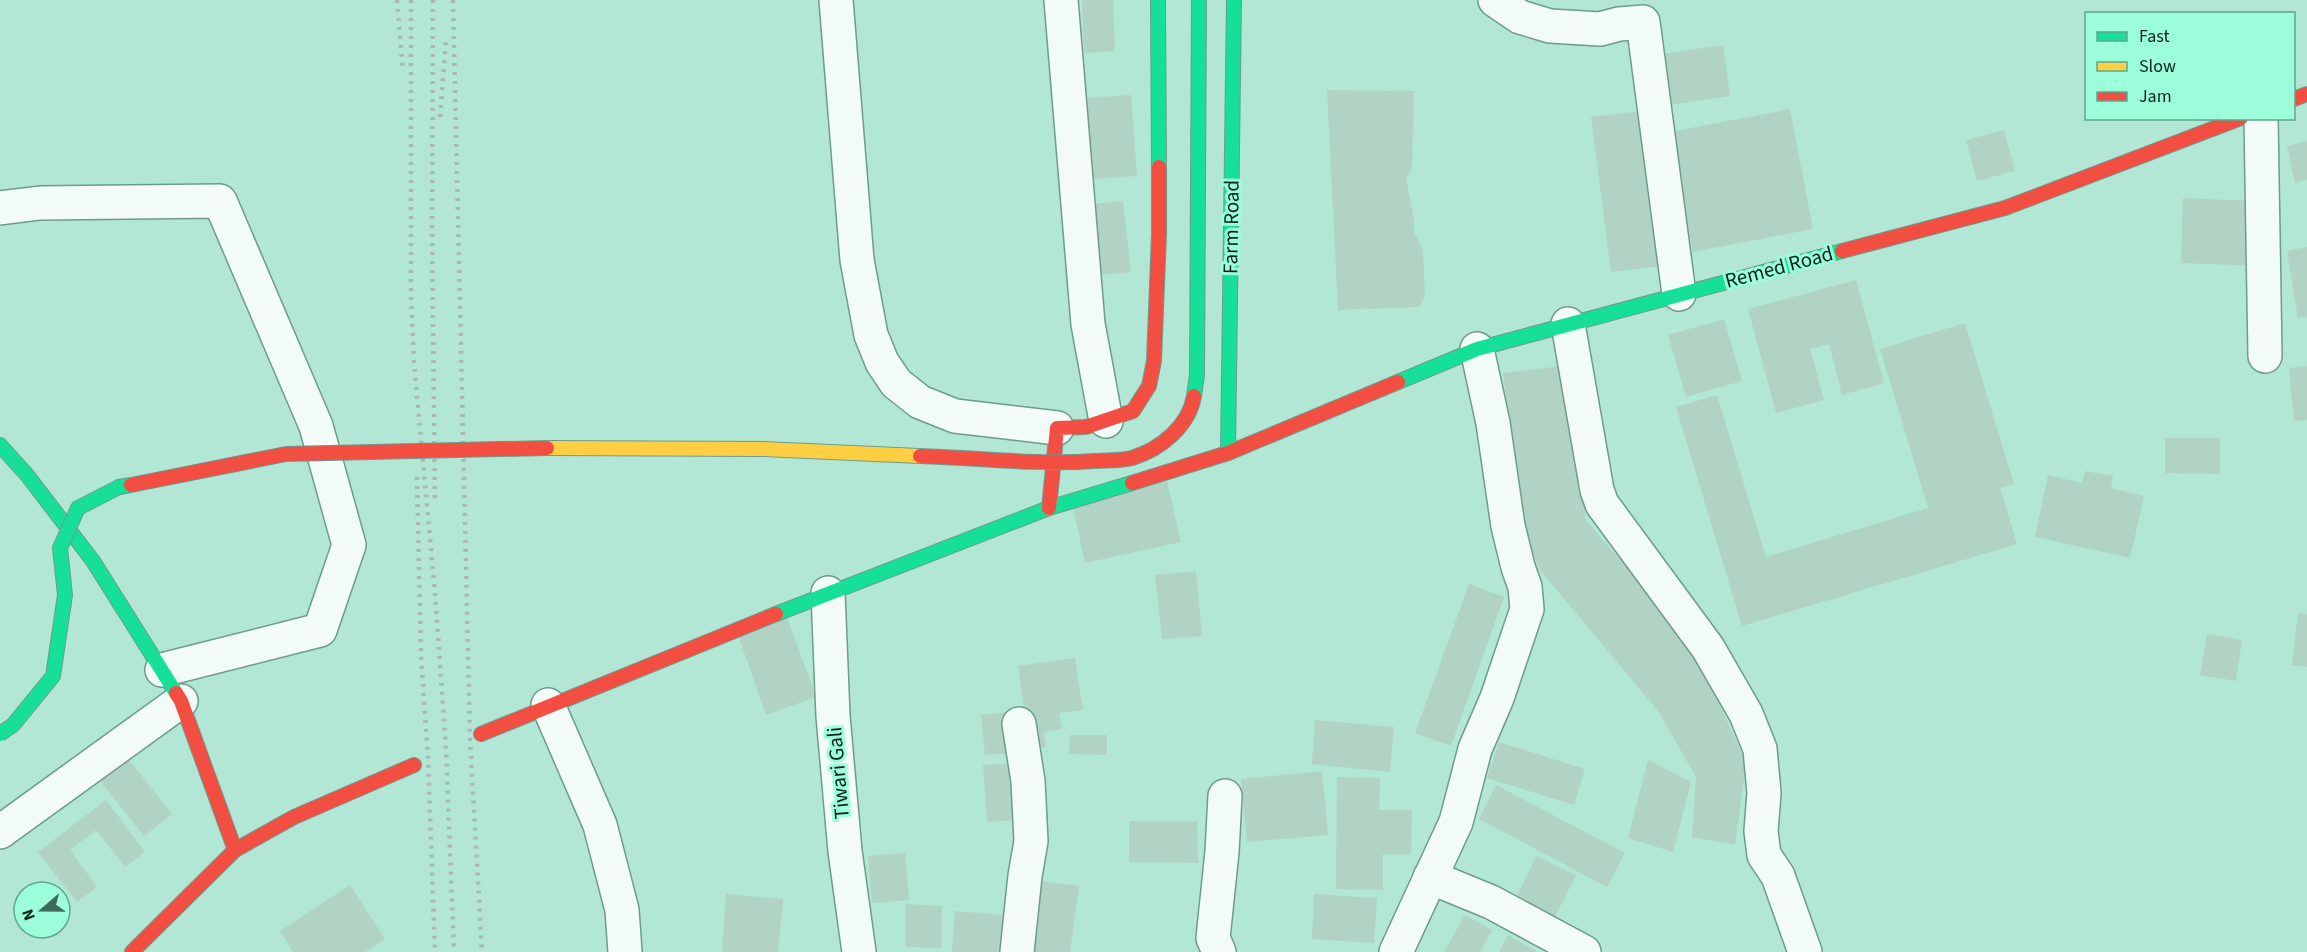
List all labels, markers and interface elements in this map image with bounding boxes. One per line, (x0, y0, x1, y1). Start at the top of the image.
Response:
legend (2085, 12, 2295, 120)
text: Fast (2139, 24, 2170, 49)
text: Slow (2139, 54, 2176, 79)
text: Jam (2139, 84, 2172, 109)
street label: Farm Road (1215, 180, 1247, 274)
street label: Remed Road (1722, 238, 1836, 296)
street label: Tiwari Gali (819, 726, 857, 820)
north arrow (12, 880, 72, 940)
text: N (17, 906, 41, 924)

